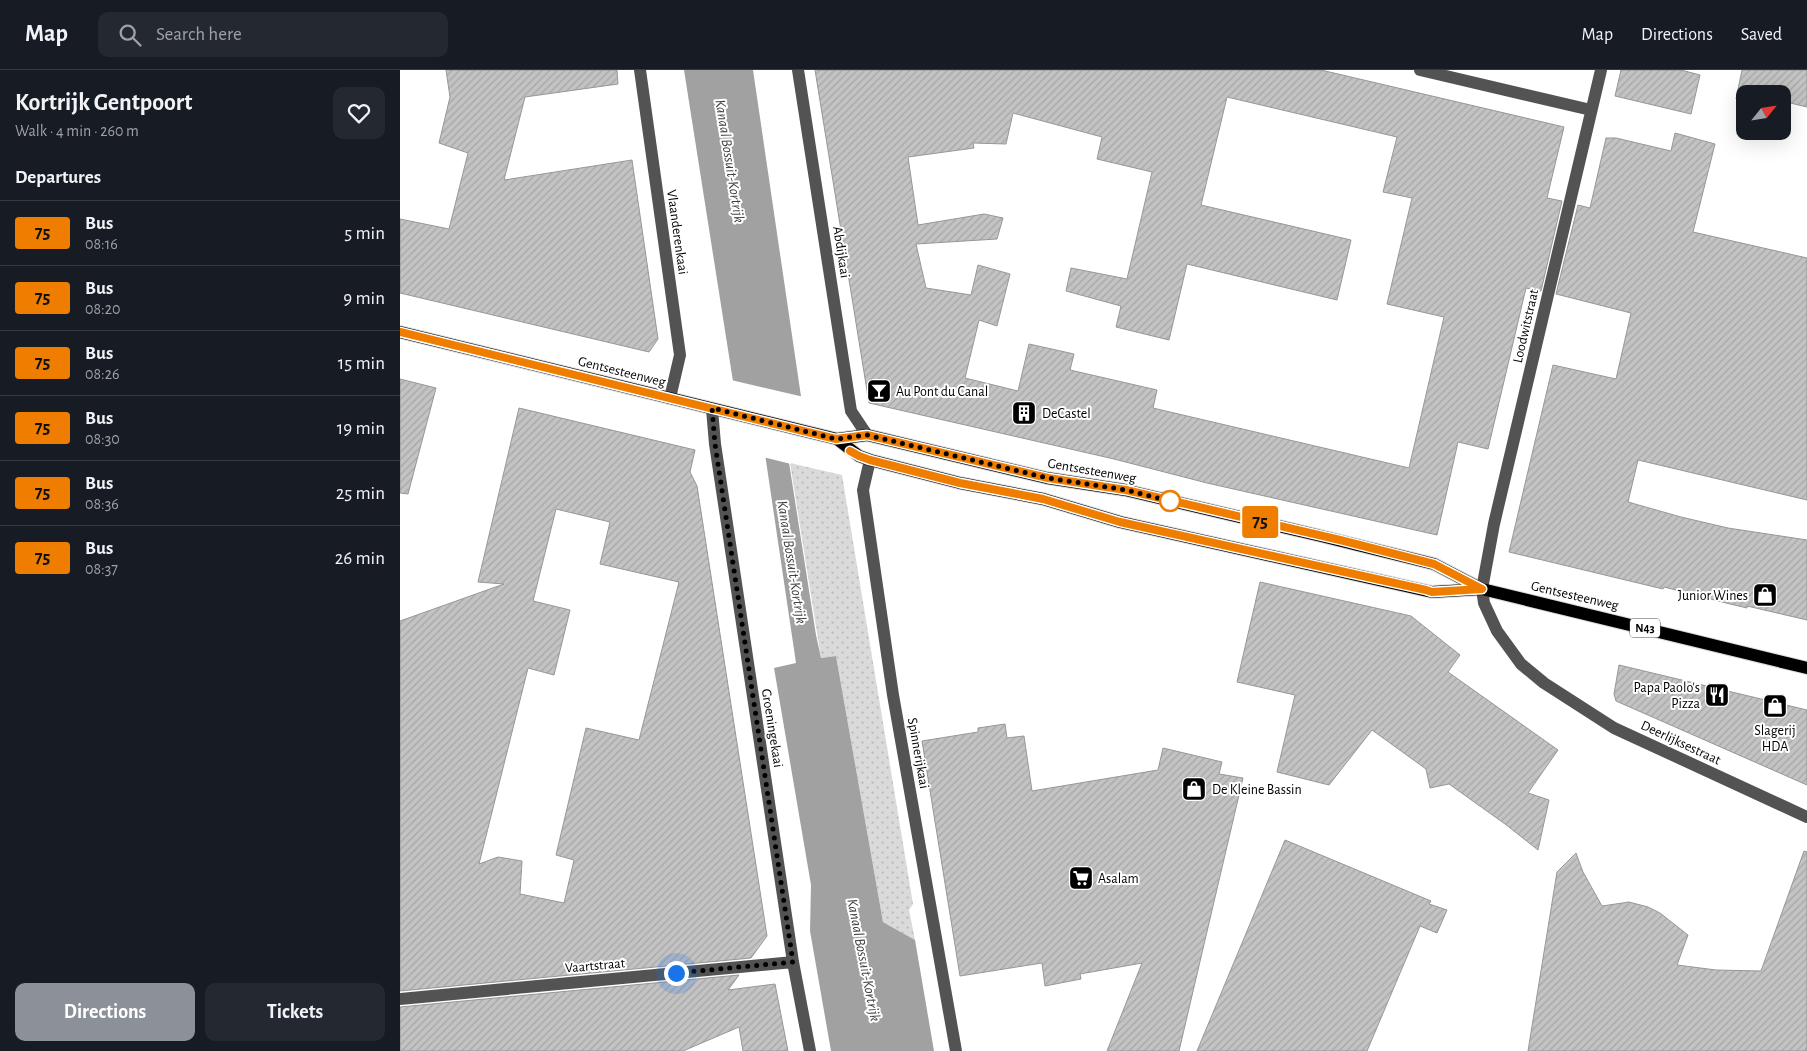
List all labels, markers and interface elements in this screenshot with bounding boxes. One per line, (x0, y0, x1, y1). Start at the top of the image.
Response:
search box (98, 12, 448, 57)
icon: search (116, 21, 144, 49)
text: Map (25, 22, 68, 46)
text: Search here (156, 25, 242, 44)
text: Map (1582, 26, 1613, 44)
text: Directions (1641, 26, 1713, 44)
text: Saved (1741, 26, 1782, 44)
north arrow (1736, 85, 1791, 140)
map controls (1736, 85, 1791, 140)
button: heart (333, 87, 385, 139)
text: Kortrijk Gentpoort (15, 91, 192, 115)
water label: Kanaal Bossuit-Kortrijk (712, 98, 747, 224)
text: Walk · 4 min · 260 m (15, 123, 139, 139)
text: Departures (15, 168, 101, 187)
street label: Vlaanderenkaai (664, 189, 690, 275)
text: Bus (85, 214, 113, 233)
text: 75 (35, 224, 50, 242)
text: 5 min (344, 224, 385, 243)
street label: Abdijkaai (830, 225, 852, 279)
text: 08:16 (85, 236, 118, 252)
text: Bus (85, 279, 113, 298)
street label: Loodwitstraat (1511, 287, 1541, 365)
text: 75 (35, 289, 50, 307)
text: 9 min (343, 289, 385, 308)
text: 08:20 (85, 301, 120, 317)
text: Bus (85, 344, 113, 363)
text: 75 (35, 354, 50, 372)
text: 15 min (338, 354, 385, 373)
street label: Gentsesteenweg (577, 354, 667, 390)
text: 08:26 (85, 366, 120, 382)
bar icon: Au Pont du Canal (866, 378, 892, 404)
place label: Au Pont du Canal (896, 385, 988, 399)
building icon: DeCastel (1011, 400, 1037, 426)
place label: DeCastel (1042, 407, 1091, 421)
text: Bus (85, 409, 113, 428)
text: 75 (35, 419, 50, 437)
text: 19 min (337, 419, 385, 438)
text: 08:30 (85, 431, 120, 447)
street label: Gentsesteenweg (1046, 456, 1137, 486)
text: Bus (85, 474, 113, 493)
text: 75 (35, 484, 50, 502)
text: 25 min (336, 484, 385, 503)
unlabelled marker (1159, 490, 1181, 512)
text: 08:36 (85, 496, 119, 512)
water label: Kanaal Bossuit-Kortrijk (774, 499, 809, 625)
line badge: 75 (1238, 506, 1282, 538)
text: 75 (1252, 513, 1268, 531)
text: Bus (85, 539, 113, 558)
text: 75 (35, 549, 50, 567)
text: 26 min (335, 549, 385, 568)
text: 08:37 (85, 561, 118, 577)
street label: Gentsesteenweg (1530, 579, 1620, 613)
shop icon: Junior Wines (1752, 582, 1778, 608)
place label: Junior Wines (1678, 589, 1748, 603)
road number: N43 (1630, 618, 1660, 638)
place label: Papa Paolo's Pizza (1633, 681, 1701, 711)
restaurant icon: Papa Paolo's Pizza (1704, 682, 1730, 708)
street label: Groeningekaai (759, 688, 785, 769)
shop icon: Slagerij HDA (1762, 693, 1788, 719)
street label: Spinnerijkaai (905, 717, 931, 790)
street label: Deerlijksestraat (1638, 718, 1723, 768)
place label: Slagerij HDA (1754, 724, 1796, 754)
shop icon: De Kleine Bassin (1181, 776, 1207, 802)
place label: De Kleine Bassin (1212, 783, 1302, 797)
supermarket icon: Asalam (1068, 865, 1094, 891)
place label: Asalam (1098, 872, 1139, 886)
water label: Kanaal Bossuit-Kortrijk (844, 897, 883, 1023)
street label: Vaartstraat (564, 956, 626, 976)
your location (664, 961, 689, 986)
button: Directions (15, 983, 195, 1041)
button: Tickets (205, 983, 385, 1041)

